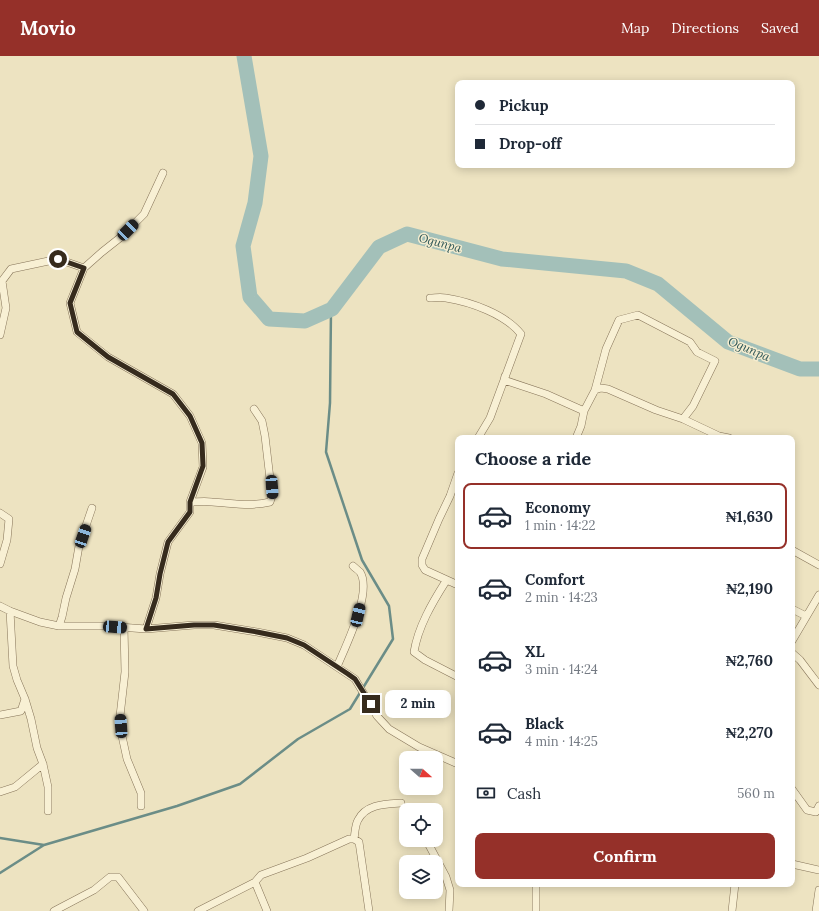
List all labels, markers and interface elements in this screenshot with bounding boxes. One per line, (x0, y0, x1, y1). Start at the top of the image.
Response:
text: Movio (20, 16, 76, 40)
text: Map (621, 19, 649, 37)
text: Directions (671, 19, 739, 37)
text: Saved (761, 19, 799, 37)
text: Pickup (499, 96, 548, 115)
text: Drop-off (499, 134, 561, 153)
car (115, 217, 141, 243)
water label: Ogunpa (417, 230, 464, 256)
route start (49, 250, 67, 268)
water label: Ogunpa (726, 333, 773, 364)
text: Choose a ride (475, 447, 591, 470)
car (265, 475, 279, 499)
icon: car (477, 498, 513, 534)
text: Economy (525, 498, 590, 517)
text: ₦1,630 (726, 507, 773, 526)
text: 1 min · 14:22 (525, 517, 595, 534)
car (73, 523, 93, 549)
icon: car (477, 570, 513, 606)
text: Comfort (525, 570, 585, 589)
text: ₦2,190 (726, 579, 773, 598)
text: 2 min · 14:23 (525, 589, 598, 606)
car (349, 602, 367, 628)
car (103, 620, 127, 634)
icon: car (477, 642, 513, 678)
text: XL (525, 642, 545, 661)
text: ₦2,760 (726, 651, 773, 670)
text: 3 min · 14:24 (525, 661, 598, 678)
callout: 2 min (385, 690, 451, 718)
route end (362, 695, 380, 713)
text: 2 min (401, 695, 435, 712)
car (114, 714, 128, 738)
icon: car (477, 714, 513, 750)
text: Black (525, 714, 564, 733)
text: ₦2,270 (726, 723, 773, 742)
text: 4 min · 14:25 (525, 733, 598, 750)
north arrow (399, 751, 443, 795)
map controls (399, 751, 443, 899)
icon: cash (475, 782, 497, 804)
text: Cash (507, 784, 541, 803)
text: 560 m (737, 785, 775, 802)
button: locate (399, 803, 443, 847)
button: Confirm (475, 833, 775, 879)
button: layers (399, 855, 443, 899)

